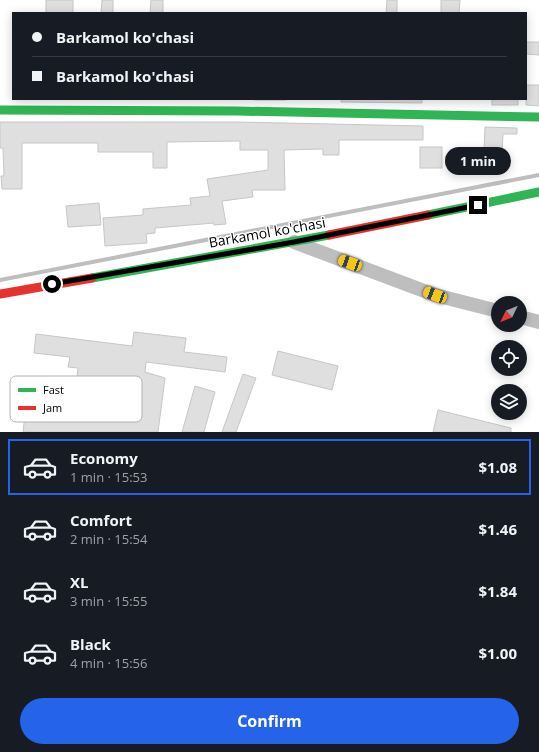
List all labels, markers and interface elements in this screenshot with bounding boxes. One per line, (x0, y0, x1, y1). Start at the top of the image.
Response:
text: Barkamol ko'chasi (56, 27, 194, 47)
text: Barkamol ko'chasi (56, 66, 194, 86)
callout: 1 min (445, 147, 511, 175)
text: 1 min (460, 152, 496, 170)
route end (469, 196, 487, 214)
street label: Barkamol ko'chasi (207, 212, 327, 252)
car (337, 253, 363, 273)
route start (43, 275, 61, 293)
car (422, 285, 448, 305)
north arrow (491, 296, 527, 332)
map controls (491, 296, 527, 420)
button: locate (491, 340, 527, 376)
legend (10, 376, 142, 422)
text: Fast (43, 382, 64, 397)
button: layers (491, 384, 527, 420)
text: Jam (42, 400, 62, 415)
text: Economy (70, 448, 138, 468)
icon: car (22, 449, 58, 485)
text: $1.08 (478, 457, 517, 477)
text: 1 min · 15:53 (70, 468, 147, 486)
text: Comfort (70, 510, 132, 530)
icon: car (22, 511, 58, 547)
text: $1.46 (478, 519, 517, 539)
text: 2 min · 15:54 (70, 530, 147, 548)
text: XL (70, 572, 88, 592)
icon: car (22, 573, 58, 609)
text: $1.84 (478, 581, 517, 601)
text: 3 min · 15:55 (70, 592, 147, 610)
text: Black (70, 634, 111, 654)
icon: car (22, 635, 58, 671)
text: $1.00 (478, 643, 517, 663)
text: 4 min · 15:56 (70, 654, 147, 672)
button: Confirm (20, 698, 519, 744)

